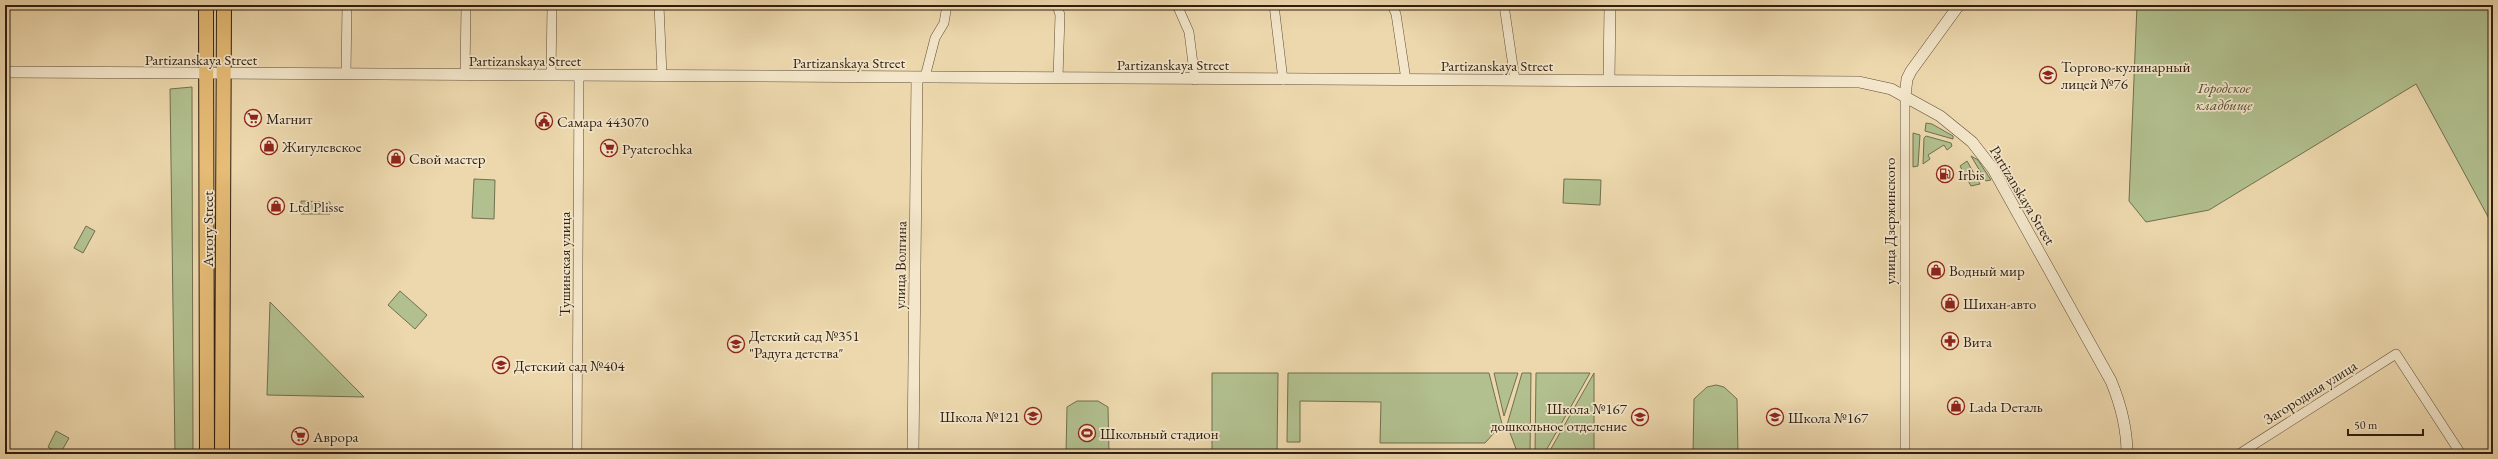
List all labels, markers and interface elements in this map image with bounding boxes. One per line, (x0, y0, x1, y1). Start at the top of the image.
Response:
street label: Partizanskaya Street (145, 50, 258, 69)
street label: Partizanskaya Street (469, 51, 582, 70)
street label: Partizanskaya Street (793, 53, 906, 72)
street label: Partizanskaya Street (1117, 55, 1230, 74)
street label: Partizanskaya Street (1441, 56, 1554, 75)
place label: Торгово-кулинарный лицей №76 (2061, 57, 2190, 93)
school or university icon: Торгово-кулинарный лицей №76 (2038, 65, 2058, 85)
park label: Городское кладбище (2196, 78, 2253, 114)
supermarket icon: Магнит (243, 108, 263, 128)
place label: Магнит (266, 109, 312, 128)
public building icon: Самара 443070 (534, 111, 554, 131)
place label: Самара 443070 (557, 112, 649, 131)
shop icon: Жигулевское (259, 136, 279, 156)
place label: Жигулевское (281, 137, 362, 156)
supermarket icon: Pyaterochka (599, 138, 619, 158)
place label: Pyaterochka (622, 139, 692, 158)
street label: Partizanskaya Street (1986, 142, 2060, 248)
shop icon: Свой мастер (386, 148, 406, 168)
place label: Свой мастер (409, 149, 486, 168)
street label: улица Дзержинского (1880, 158, 1899, 284)
fuel station icon: Irbis (1935, 164, 1955, 184)
place label: Irbis (1958, 165, 1985, 184)
street label: Avrory Street (198, 191, 217, 268)
shop icon: Ltd Plisse (266, 196, 286, 216)
place label: Ltd Plisse (289, 197, 344, 216)
street label: Тушинская улица (555, 212, 574, 316)
street label: улица Волгина (890, 221, 910, 309)
shop icon: Водный мир (1926, 260, 1946, 280)
place label: Водный мир (1949, 261, 2025, 280)
shop icon: Шихан-авто (1940, 293, 1960, 313)
place label: Шихан-авто (1963, 294, 2037, 313)
place label: Детский сад №351 "Радуга детства" (749, 326, 860, 362)
pharmacy icon: Вита (1940, 331, 1960, 351)
place label: Вита (1963, 332, 1992, 351)
school or university icon: Детский сад №351 "Радуга детства" (726, 334, 746, 354)
school or university icon: Детский сад №404 (491, 355, 511, 375)
place label: Детский сад №404 (514, 356, 626, 375)
street label: Загородная улица (2260, 356, 2360, 428)
shop icon: Lada Dеталь (1946, 396, 1966, 416)
place label: Lada Dеталь (1969, 397, 2043, 416)
place label: Школа №167 дошкольное отделение (1491, 399, 1628, 435)
school or university icon: Школа №121 (1023, 406, 1043, 426)
place label: Школа №121 (940, 407, 1020, 426)
school or university icon: Школа №167 дошкольное отделение (1630, 407, 1650, 427)
school or university icon: Школа №167 (1765, 407, 1785, 427)
place label: Школа №167 (1788, 408, 1869, 427)
scale bar (2348, 411, 2423, 437)
text: 50 m (2354, 417, 2378, 433)
sports icon: Школьный стадион (1077, 423, 1097, 443)
place label: Школьный стадион (1100, 424, 1219, 443)
supermarket icon: Аврора (290, 426, 310, 446)
place label: Аврора (312, 427, 358, 446)

